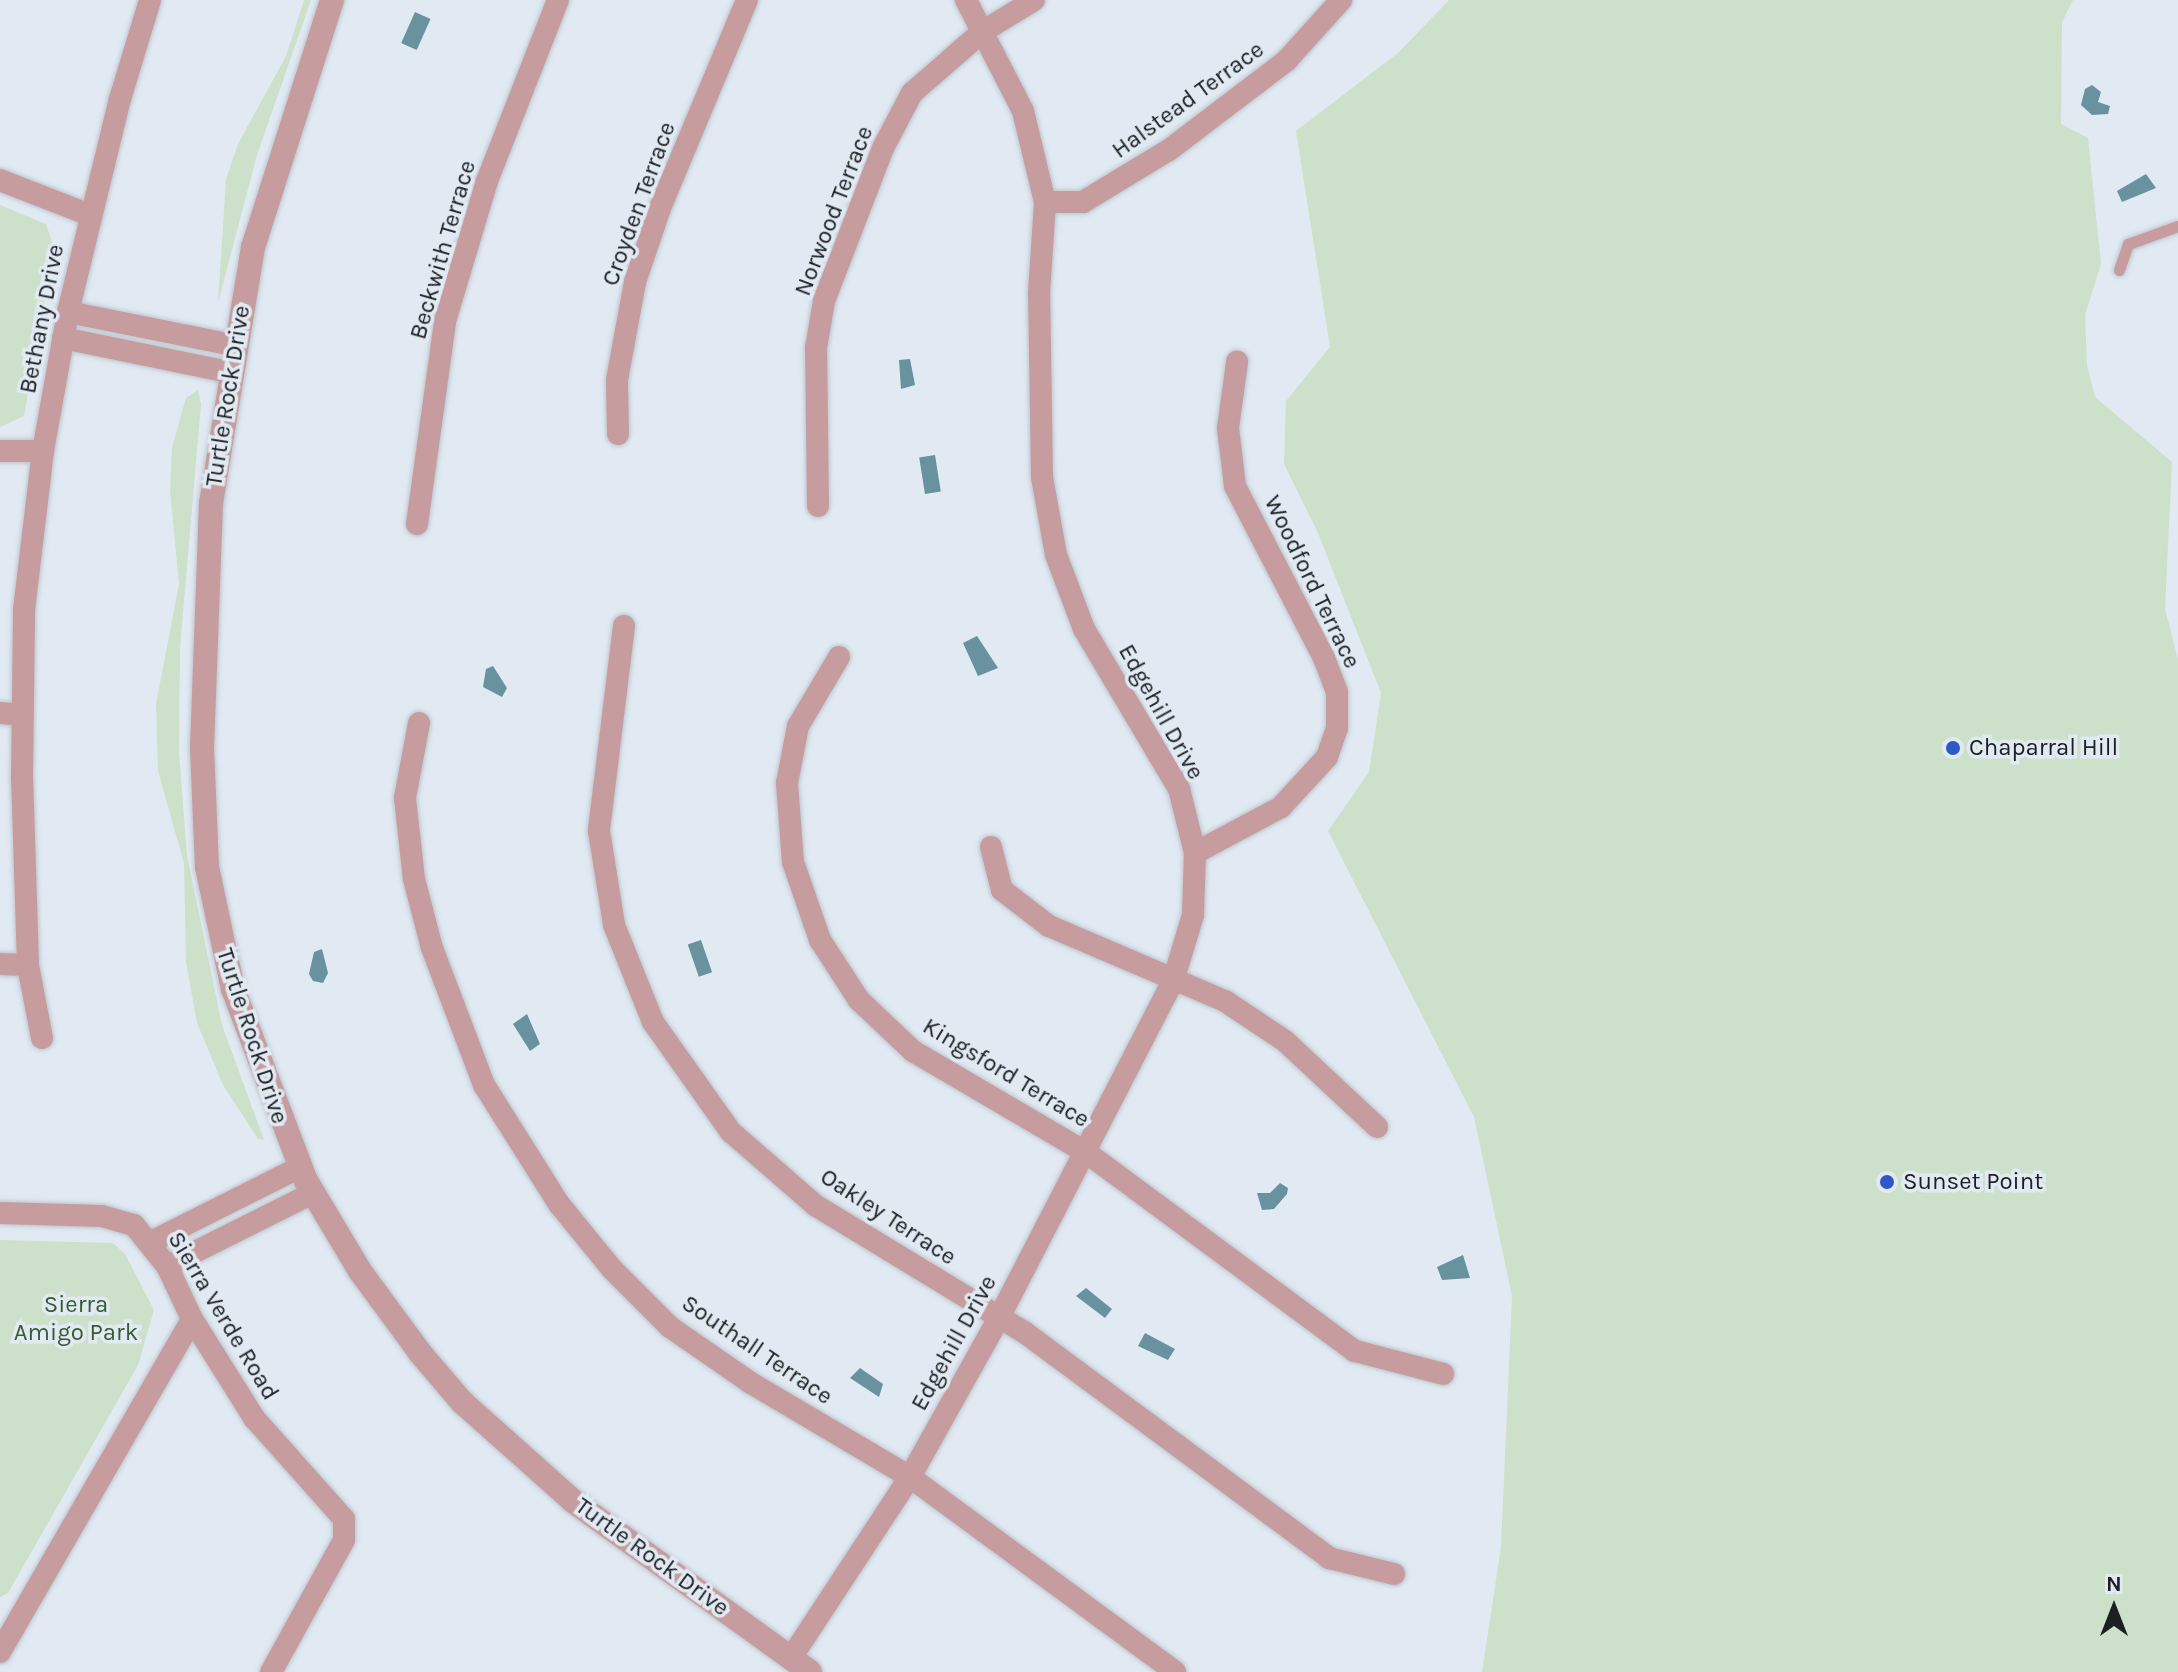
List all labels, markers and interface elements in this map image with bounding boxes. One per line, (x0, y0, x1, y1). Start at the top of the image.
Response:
street label: Halstead Terrace (1106, 35, 1270, 165)
street label: Croyden Terrace (596, 118, 682, 290)
street label: Norwood Terrace (788, 122, 880, 300)
street label: Beckwith Terrace (404, 157, 482, 343)
street label: Bethany Drive (13, 242, 71, 396)
street label: Turtle Rock Drive (199, 303, 257, 489)
street label: Woodford Terrace (1258, 491, 1366, 673)
street label: Edgehill Drive (1112, 639, 1210, 785)
place label: Chaparral Hill (1969, 734, 2118, 762)
marker: Chaparral Hill (1944, 739, 1962, 757)
street label: Turtle Rock Drive (210, 945, 294, 1127)
street label: Kingsford Terrace (917, 1012, 1095, 1134)
street label: Oakley Terrace (815, 1162, 961, 1272)
place label: Sunset Point (1903, 1168, 2043, 1196)
marker: Sunset Point (1878, 1173, 1896, 1191)
street label: Sierra Verde Road (161, 1227, 285, 1405)
street label: Edgehill Drive (905, 1270, 1003, 1416)
street label: Southall Terrace (676, 1289, 838, 1411)
park label: Sierra Amigo Park (14, 1291, 138, 1347)
street label: Turtle Rock Drive (570, 1492, 734, 1622)
north arrow (2074, 1568, 2154, 1648)
text: N (2106, 1571, 2122, 1597)

